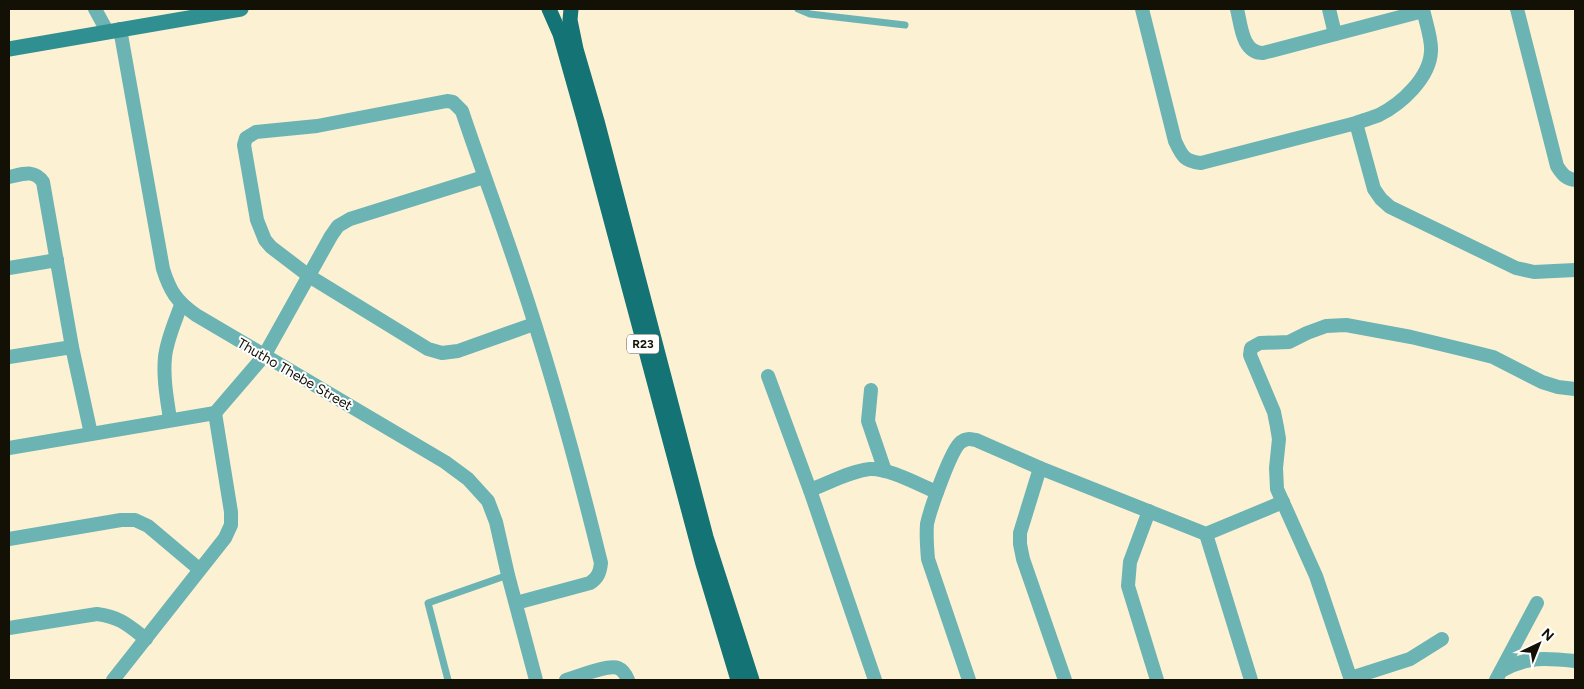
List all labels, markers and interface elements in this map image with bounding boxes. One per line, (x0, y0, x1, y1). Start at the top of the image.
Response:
road number: R23 (627, 334, 659, 354)
street label: Thutho Thebe Street (234, 335, 355, 414)
north arrow (1514, 619, 1564, 669)
text: N (1538, 625, 1557, 645)

